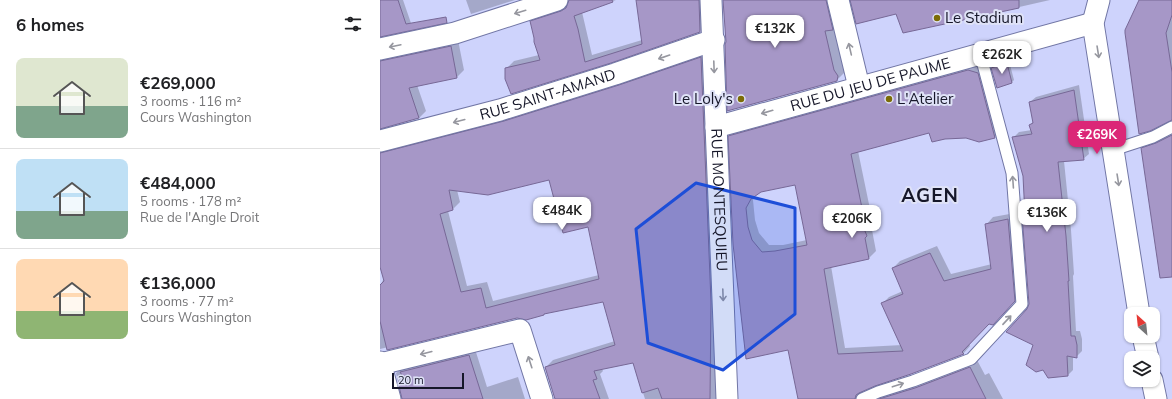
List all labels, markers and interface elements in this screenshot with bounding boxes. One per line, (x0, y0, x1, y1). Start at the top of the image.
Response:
place label: Le Stadium (945, 8, 1023, 27)
one-way arrow (515, 9, 527, 17)
icon: filters (342, 13, 364, 35)
marker: Le Stadium (932, 13, 942, 23)
text: 6 homes (16, 14, 84, 35)
pin: €132K (747, 15, 803, 49)
text: €132K (755, 20, 795, 36)
pin: €262K (974, 41, 1030, 75)
one-way arrow (389, 42, 402, 50)
one-way arrow (845, 43, 853, 56)
one-way arrow (1094, 45, 1102, 58)
text: €262K (982, 46, 1022, 62)
street label: RUE DU JEU DE PAUME (788, 53, 952, 115)
one-way arrow (657, 54, 670, 61)
one-way arrow (711, 60, 718, 73)
street label: RUE SAINT-AMAND (477, 64, 618, 124)
text: €269,000 (140, 72, 216, 93)
icon: home (48, 74, 96, 122)
place label: Le Loly's (674, 89, 733, 108)
place label: L'Atelier (897, 89, 954, 108)
text: 3 rooms · 116 m² (140, 93, 241, 109)
marker: Le Loly's (736, 94, 746, 104)
marker: L'Atelier (884, 94, 894, 104)
text: Cours Washington (140, 109, 252, 125)
one-way arrow (761, 109, 774, 117)
one-way arrow (453, 117, 466, 125)
pin: €269K (1069, 121, 1125, 155)
text: €269K (1077, 126, 1117, 142)
street label: RUE MONTESQUIEU (707, 128, 732, 272)
text: €484,000 (140, 172, 216, 193)
one-way arrow (1114, 173, 1122, 186)
icon: home (48, 175, 96, 223)
one-way arrow (1009, 176, 1016, 189)
district label: AGEN (901, 183, 959, 207)
text: 5 rooms · 178 m² (140, 193, 241, 209)
pin: €484K (534, 197, 590, 231)
pin: €136K (1019, 199, 1075, 233)
text: €484K (542, 202, 582, 218)
text: €136K (1027, 204, 1067, 220)
pin: €206K (824, 205, 880, 239)
text: Rue de l'Angle Droit (140, 209, 259, 225)
text: €206K (832, 210, 872, 226)
text: €136,000 (140, 272, 216, 293)
icon: home (48, 275, 96, 323)
one-way arrow (719, 288, 727, 301)
text: 3 rooms · 77 m² (140, 293, 234, 309)
north arrow (1124, 307, 1160, 343)
map controls (1124, 307, 1160, 387)
text: Cours Washington (140, 309, 252, 325)
one-way arrow (1002, 315, 1011, 325)
one-way arrow (420, 349, 433, 357)
button: layers (1124, 351, 1160, 387)
one-way arrow (526, 356, 533, 369)
scale bar (392, 371, 464, 390)
text: 20 m (398, 373, 424, 387)
one-way arrow (892, 381, 905, 388)

